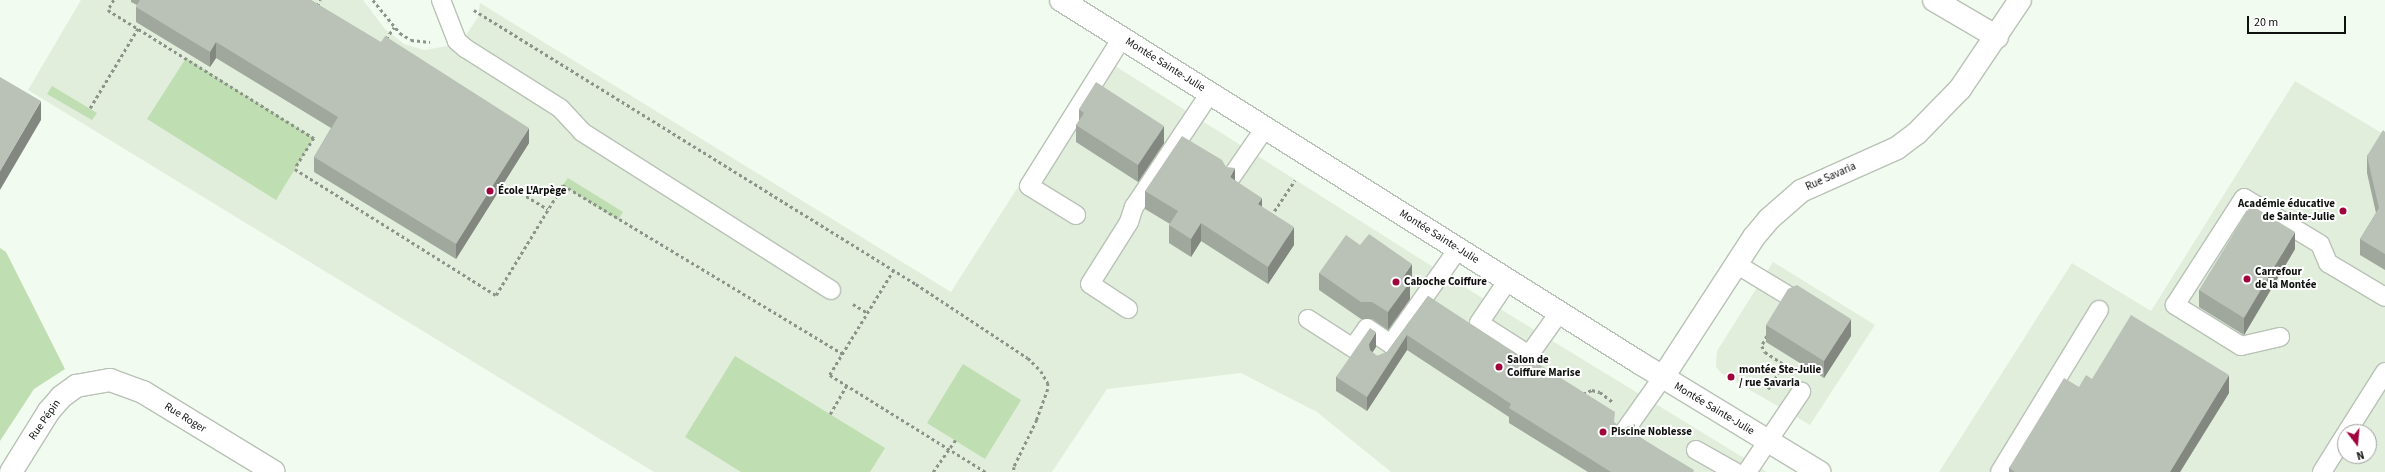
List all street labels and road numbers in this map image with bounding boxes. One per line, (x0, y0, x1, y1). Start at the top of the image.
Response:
street label: Montée Sainte-Julie (1123, 35, 1207, 95)
street label: Rue Savaria (1804, 160, 1858, 194)
street label: Montée Sainte-Julie (1397, 207, 1481, 267)
street label: Montée Sainte-Julie (1671, 380, 1757, 438)
street label: Rue Pépin (26, 397, 64, 443)
street label: Rue Roger (162, 400, 208, 436)

